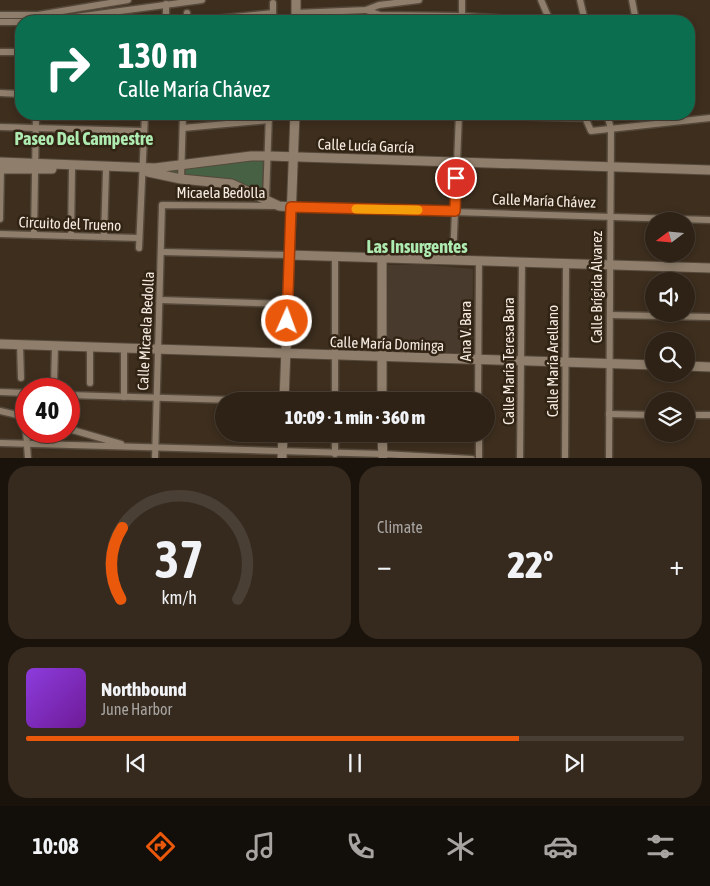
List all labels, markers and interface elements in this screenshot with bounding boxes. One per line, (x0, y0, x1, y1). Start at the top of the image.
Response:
icon: right (35, 35, 100, 100)
text: 130 m (118, 35, 197, 75)
text: Calle María Chávez (118, 76, 270, 102)
district label: Paseo Del Campestre (15, 128, 153, 149)
street label: Calle Lucía García (317, 135, 415, 156)
pin (435, 157, 477, 199)
icon: arrive (442, 164, 470, 192)
street label: Micaela Bedolla (177, 184, 265, 201)
street label: Calle María Chávez (492, 190, 597, 211)
north arrow (645, 212, 695, 262)
map controls (645, 212, 695, 442)
street label: Circuito del Trueno (18, 213, 122, 234)
street label: Calle Brígida Álvarez (588, 230, 605, 343)
district label: Las Insurgentes (366, 236, 468, 257)
street label: Calle Micaela Bedolla (134, 271, 157, 391)
button: sound (645, 272, 695, 322)
position arrow (260, 294, 312, 346)
street label: Calle María Teresa Bara (500, 297, 517, 425)
street label: Ana V. Bara (457, 301, 474, 361)
street label: Calle María Arellano (544, 305, 561, 417)
button: search (645, 332, 695, 382)
street label: Calle María Dominga (330, 333, 445, 354)
speed limit sign: 40 (15, 378, 80, 443)
button: layers (645, 392, 695, 442)
text: 10:09 · 1 min · 360 m (285, 406, 425, 428)
text: Climate (377, 518, 423, 536)
text: 37 (155, 529, 204, 589)
text: 22° (507, 543, 554, 586)
text: − (377, 549, 392, 581)
text: + (669, 549, 684, 581)
text: km/h (162, 587, 197, 608)
text: Northbound (101, 678, 187, 700)
text: June Harbor (101, 700, 172, 718)
icon: previous (122, 749, 150, 777)
icon: pause (341, 749, 369, 777)
icon: next (560, 749, 588, 777)
icon: directions (143, 829, 178, 864)
icon: music (243, 829, 278, 864)
icon: phone (343, 829, 378, 864)
icon: climate (443, 829, 478, 864)
icon: car (543, 829, 578, 864)
icon: filters (643, 829, 678, 864)
text: 10:08 (32, 833, 79, 859)

